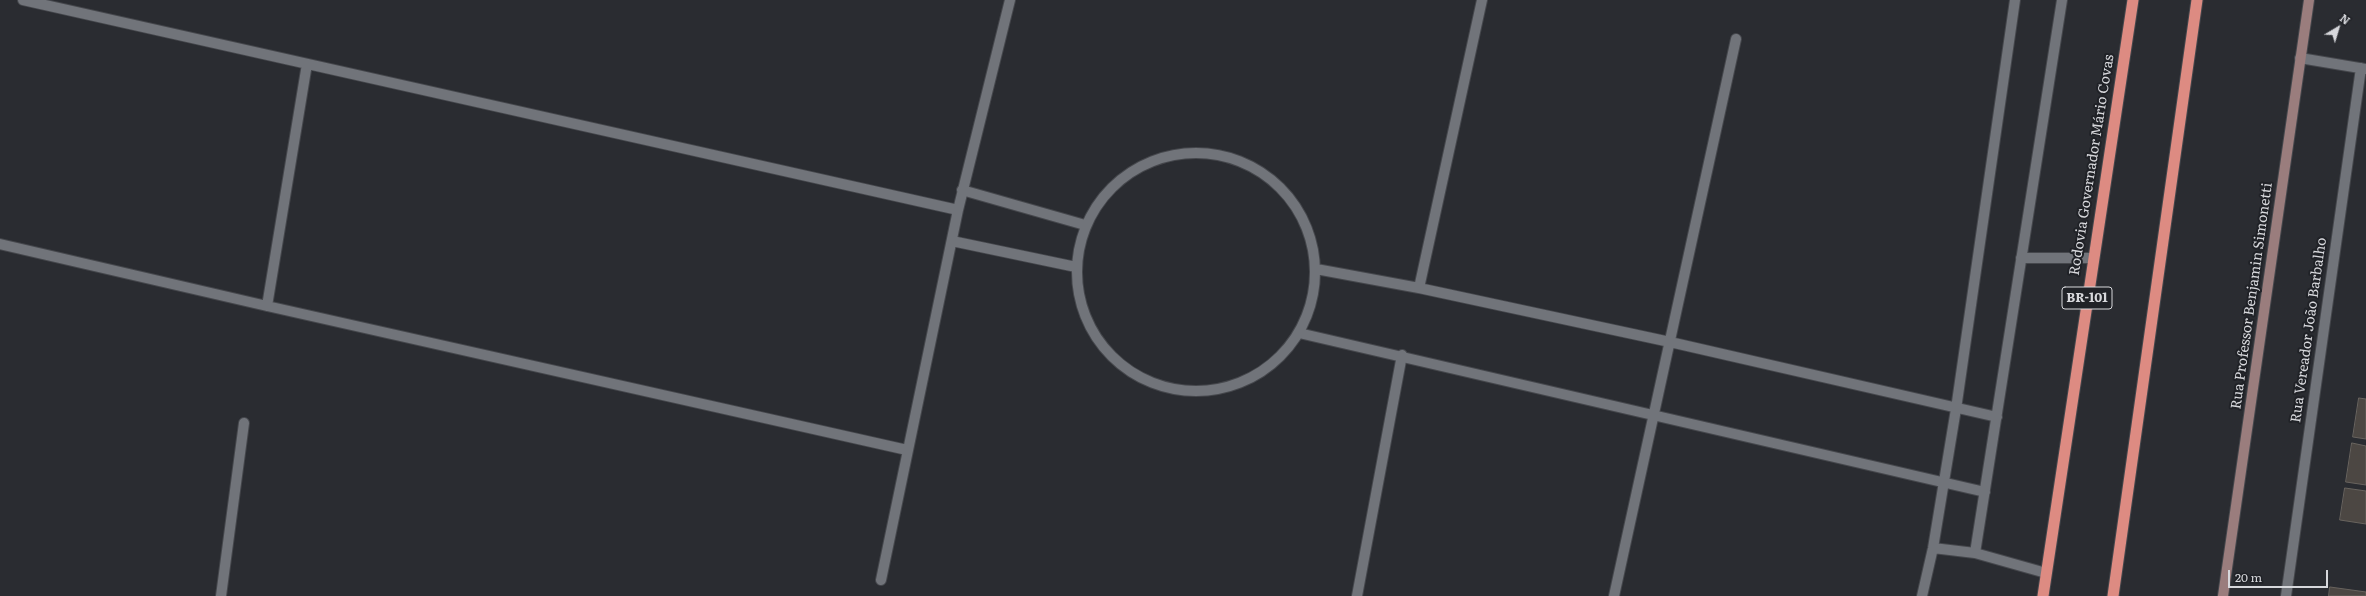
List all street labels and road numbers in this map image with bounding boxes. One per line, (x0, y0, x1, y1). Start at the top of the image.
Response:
street label: Rodovia Governador Mário Covas (2066, 53, 2118, 277)
street label: Rua Professor Benjamin Simonetti (2228, 182, 2276, 410)
street label: Rua Vereador João Barbalho (2288, 236, 2330, 424)
road number: BR-101 (2062, 287, 2112, 309)

